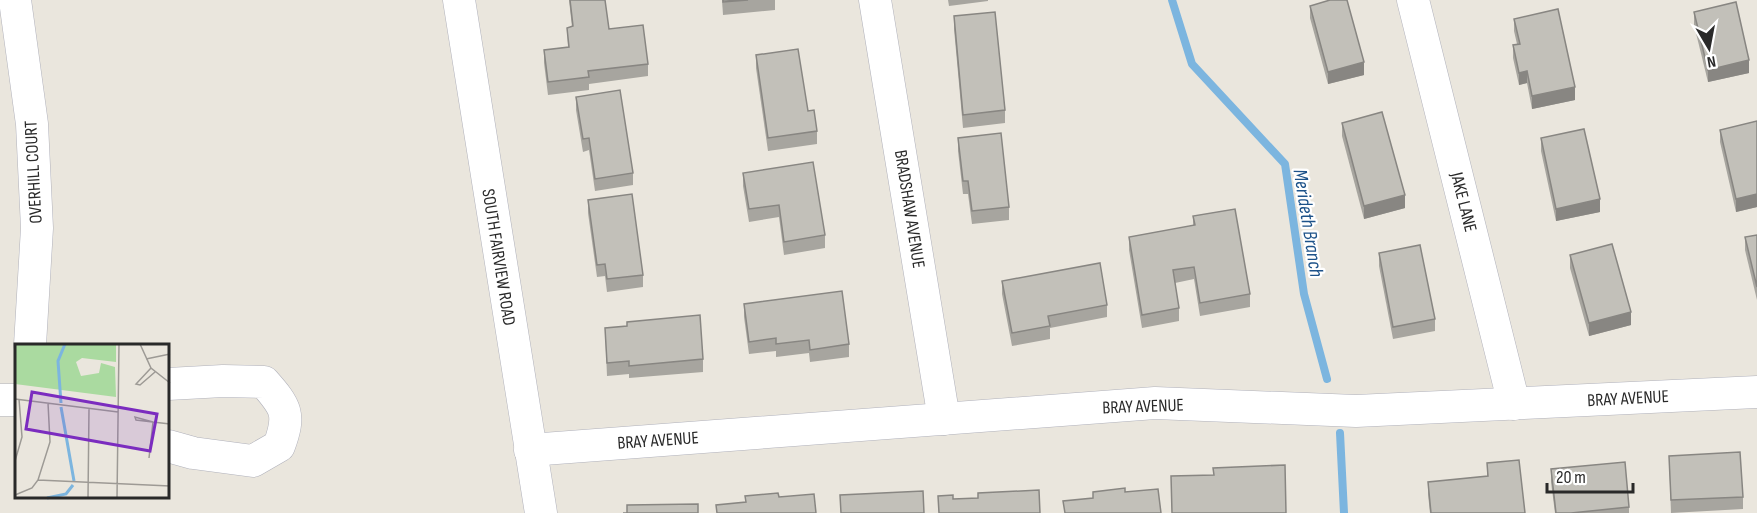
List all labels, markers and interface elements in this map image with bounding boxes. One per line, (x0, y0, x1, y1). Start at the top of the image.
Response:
north arrow (1679, 18, 1739, 78)
text: N (1705, 51, 1717, 71)
street label: OVERHILL COURT (20, 120, 47, 224)
street label: BRADSHAW AVENUE (890, 148, 929, 270)
water label: Merideth Branch (1288, 167, 1328, 279)
street label: JAKE LANE (1446, 169, 1481, 234)
street label: SOUTH FAIRVIEW ROAD (477, 187, 520, 327)
inset map (15, 344, 170, 498)
street label: BRAY AVENUE (1587, 386, 1669, 411)
street label: BRAY AVENUE (1102, 395, 1184, 418)
street label: BRAY AVENUE (617, 427, 700, 454)
scale bar (1547, 456, 1632, 494)
text: 20 m (1556, 467, 1586, 488)

